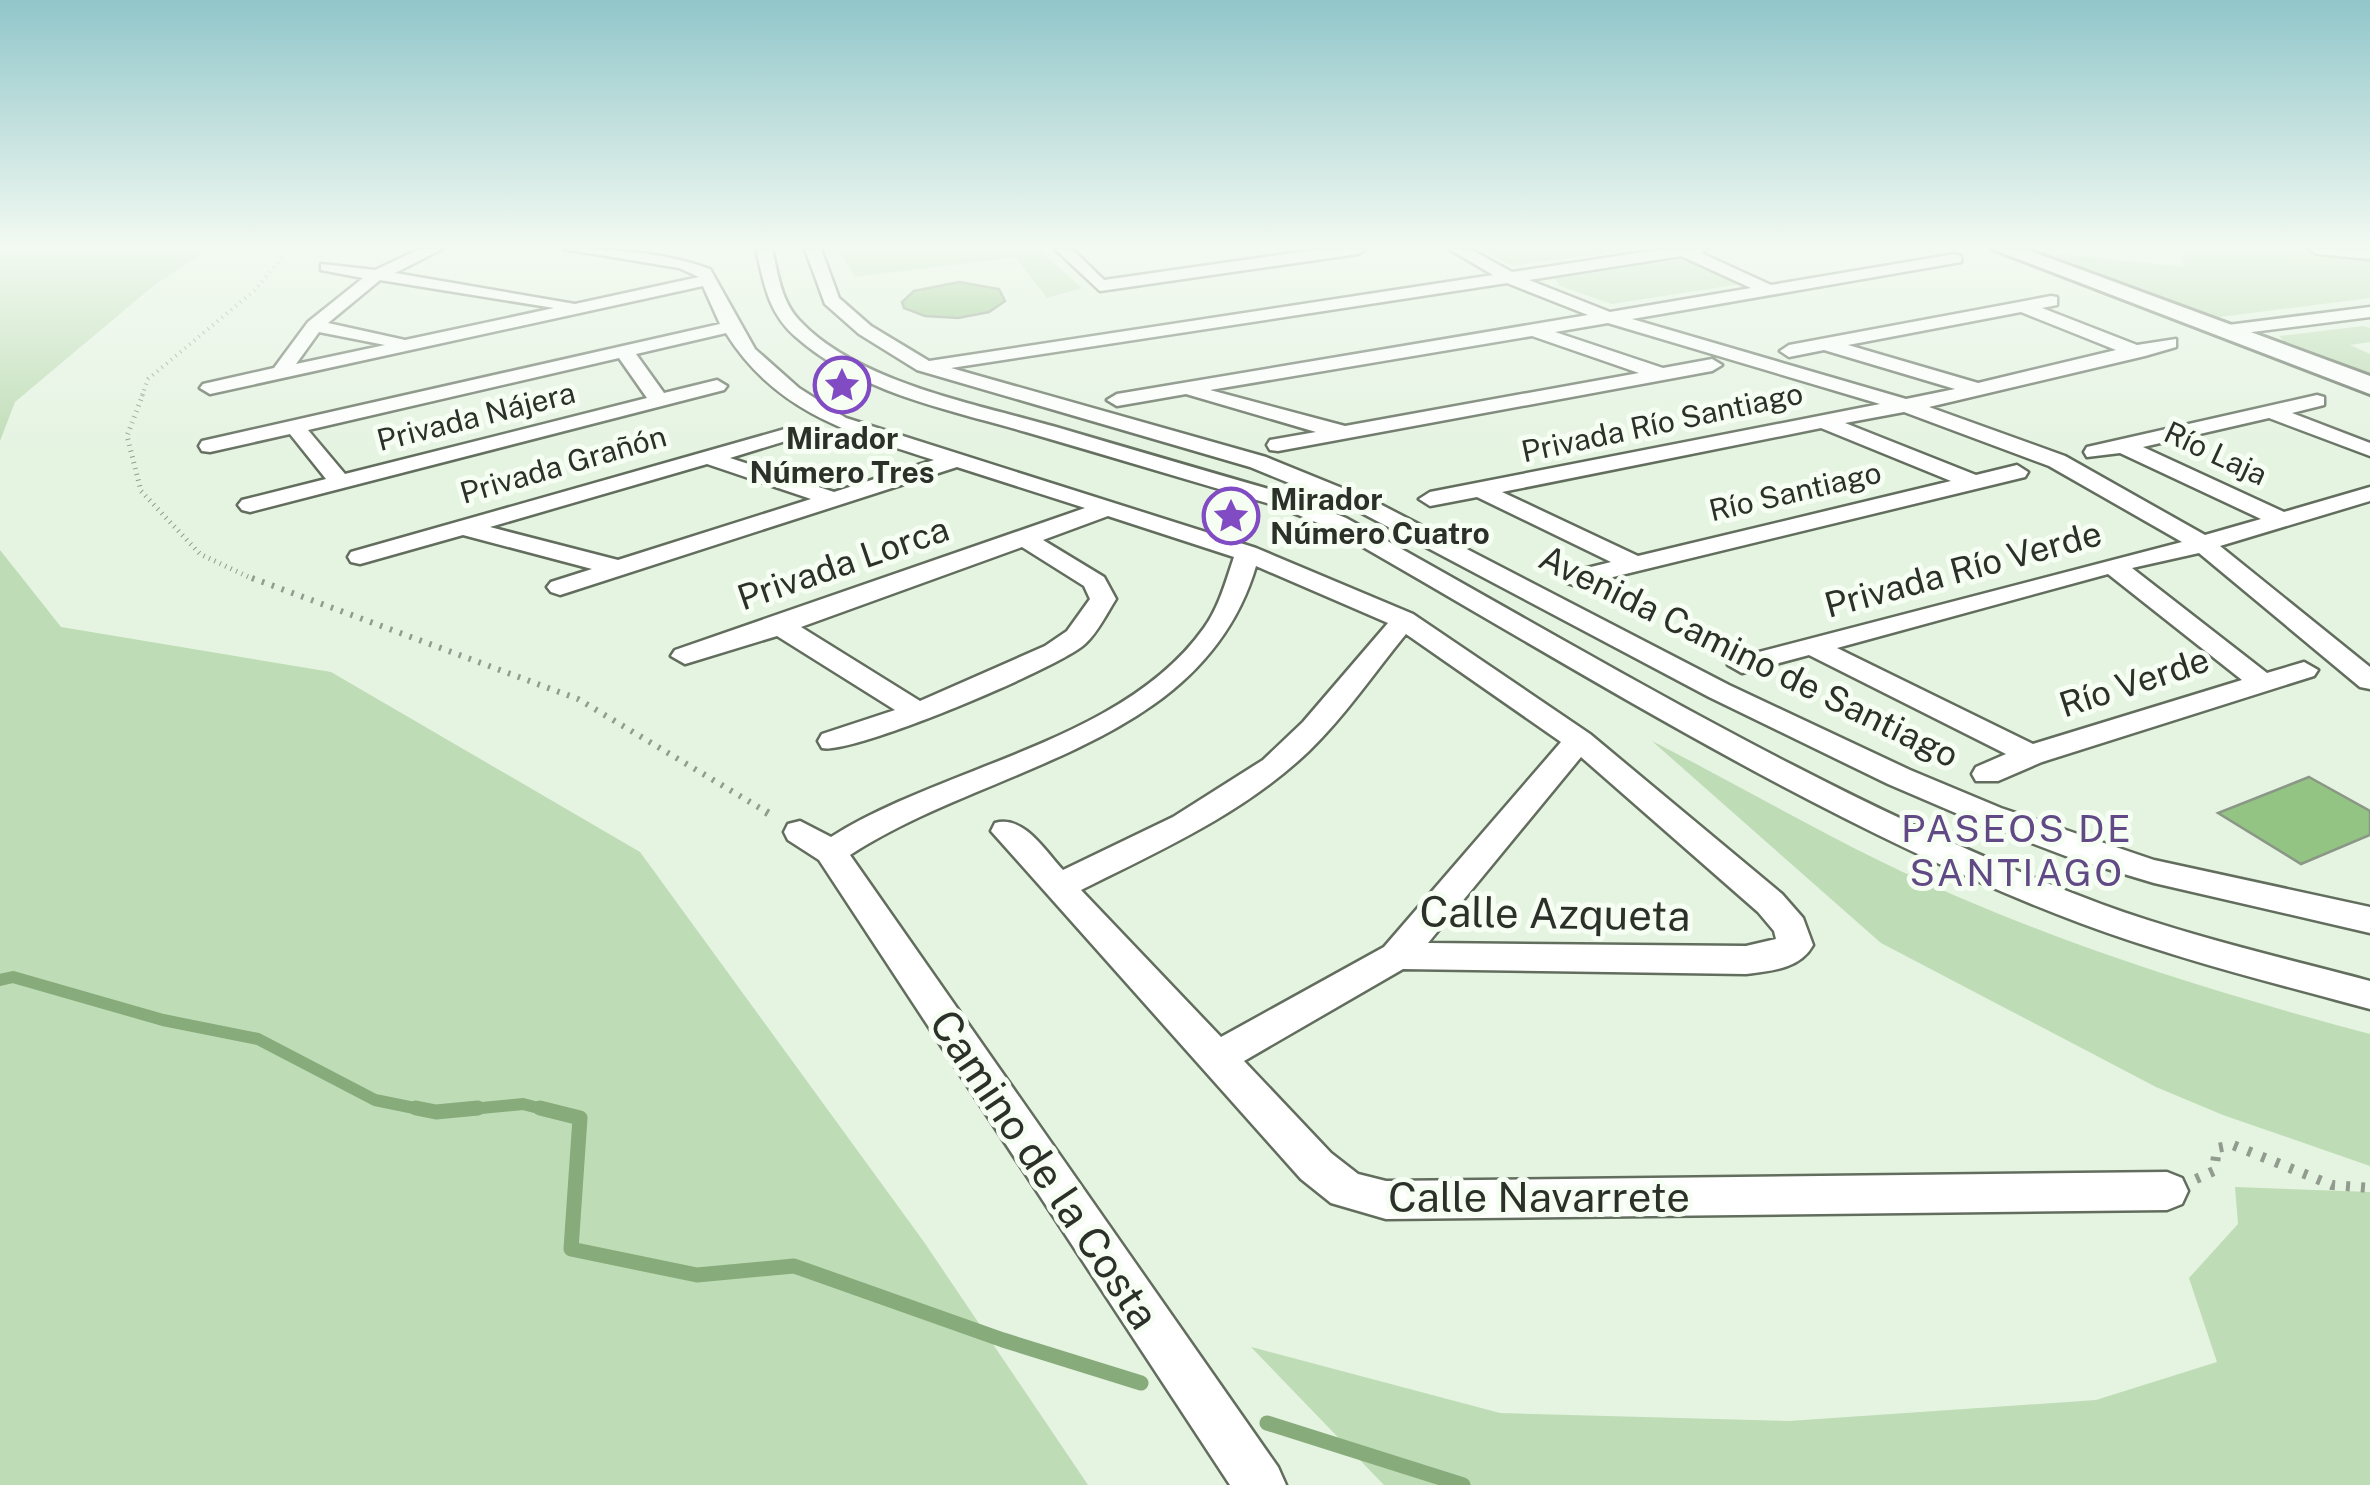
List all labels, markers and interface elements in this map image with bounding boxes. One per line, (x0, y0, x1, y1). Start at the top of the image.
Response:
place icon: Mirador Número Tres (812, 355, 872, 415)
street label: Privada Nájera (373, 374, 579, 458)
street label: Privada Río Santiago (1518, 375, 1806, 469)
street label: Río Laja (2159, 414, 2273, 492)
street label: Privada Grañón (456, 417, 670, 511)
place label: Mirador Número Tres (749, 420, 935, 490)
street label: Río Santiago (1705, 454, 1885, 528)
place label: Mirador Número Cuatro (1270, 481, 1490, 551)
place icon: Mirador Número Cuatro (1201, 486, 1261, 546)
street label: Privada Lorca (732, 508, 954, 618)
street label: Privada Río Verde (1820, 512, 2106, 626)
street label: Avenida Camino de Santiago (1533, 536, 1965, 776)
street label: Río Verde (2054, 639, 2214, 725)
district label: PASEOS DE SANTIAGO (1901, 806, 2133, 895)
street label: Calle Azqueta (1419, 886, 1691, 940)
street label: Camino de la Costa (920, 1000, 1170, 1338)
street label: Calle Navarrete (1388, 1172, 1690, 1221)

